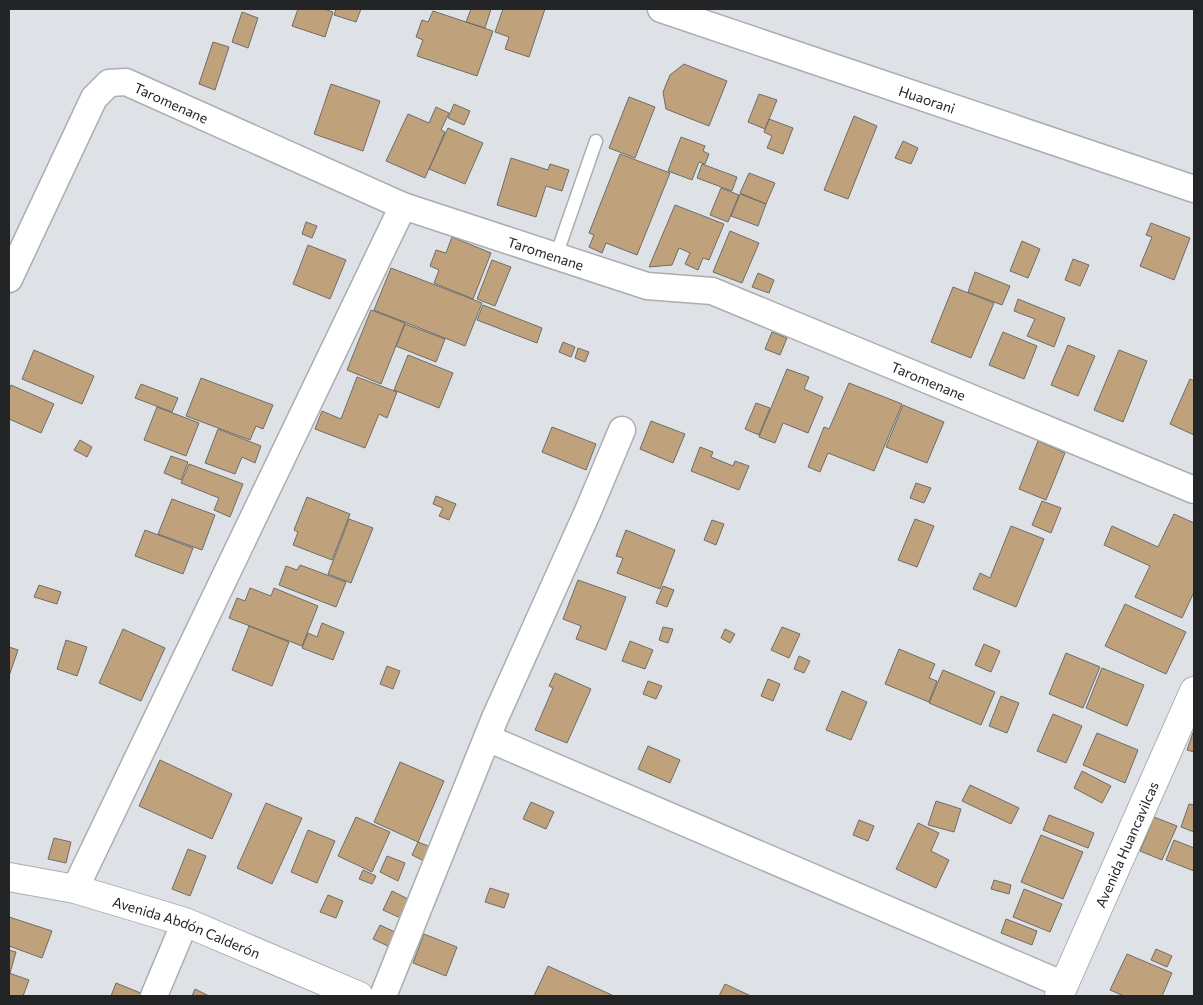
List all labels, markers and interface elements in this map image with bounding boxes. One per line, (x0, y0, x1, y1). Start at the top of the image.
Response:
street label: Taromenane (132, 78, 211, 126)
street label: Huaorani (897, 82, 958, 116)
street label: Taromenane (506, 232, 586, 273)
street label: Taromenane (889, 357, 968, 403)
street label: Avenida Huancavilcas (1091, 779, 1161, 910)
street label: Avenida Abdón Calderón (111, 892, 263, 962)

